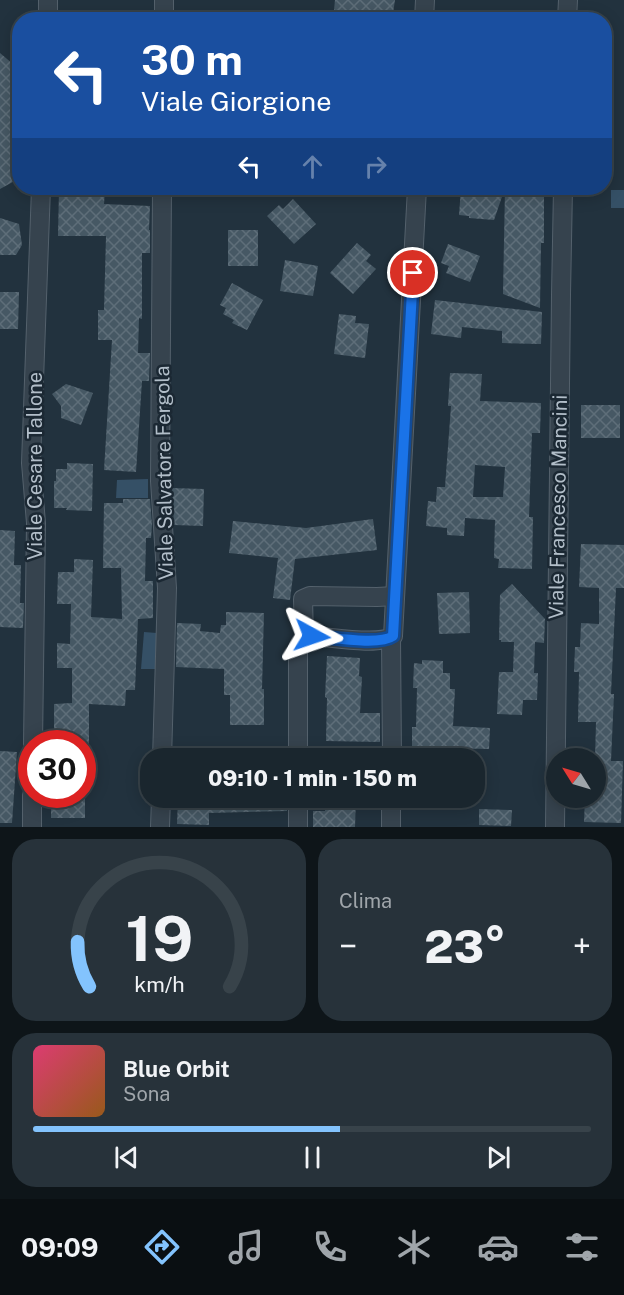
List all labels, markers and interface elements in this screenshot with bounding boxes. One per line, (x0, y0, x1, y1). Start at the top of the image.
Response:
text: 30 m (141, 35, 243, 84)
icon: left (42, 36, 120, 114)
text: Viale Giorgione (141, 85, 331, 117)
icon: left (233, 150, 266, 183)
icon: ahead (296, 150, 329, 183)
icon: right (359, 150, 392, 183)
pin (387, 247, 438, 298)
icon: arrive (396, 256, 429, 289)
street label: Viale Salvatore Fergola (150, 365, 178, 581)
street label: Viale Cesare Tallone (23, 372, 47, 560)
street label: Viale Francesco Mancini (544, 395, 572, 619)
position arrow (280, 604, 344, 668)
speed limit sign: 30 (18, 730, 96, 808)
north arrow (546, 748, 606, 808)
map controls (546, 748, 606, 808)
text: 09:10 · 1 min · 150 m (208, 765, 417, 791)
text: Clima (339, 889, 392, 913)
text: 19 (125, 902, 193, 975)
text: 23° (424, 920, 506, 973)
text: − (339, 927, 357, 965)
text: + (573, 927, 591, 965)
text: km/h (134, 972, 184, 997)
text: Blue Orbit (123, 1056, 230, 1082)
text: Sona (123, 1082, 170, 1106)
icon: previous (110, 1141, 143, 1174)
icon: pause (296, 1141, 329, 1174)
icon: next (482, 1141, 515, 1174)
icon: directions (141, 1226, 183, 1268)
icon: music (225, 1226, 267, 1268)
icon: phone (309, 1226, 351, 1268)
icon: climate (393, 1226, 435, 1268)
icon: car (477, 1226, 519, 1268)
icon: filters (561, 1226, 603, 1268)
text: 09:09 (21, 1231, 99, 1263)

